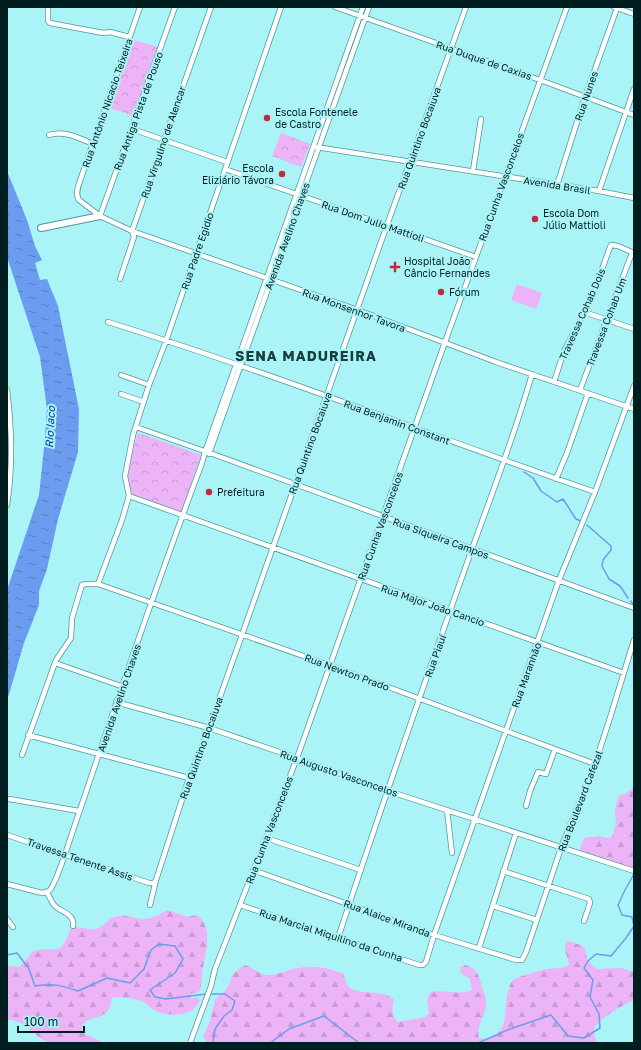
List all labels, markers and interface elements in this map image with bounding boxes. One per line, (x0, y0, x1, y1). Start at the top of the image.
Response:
street label: Rua Antônio Nicacio Teixeira (79, 37, 135, 169)
street label: Rua Duque de Caxias (435, 38, 533, 82)
street label: Rua Antiga Pista de Pouso (111, 50, 165, 172)
street label: Rua Nunes (572, 70, 600, 122)
street label: Rua Virgulino de Alencar (138, 84, 188, 200)
street label: Rua Quintino Bocaiuva (395, 85, 443, 191)
place label: Escola Fontenele de Castro (275, 106, 358, 130)
marker: Escola Fontenele de Castro (262, 113, 272, 123)
street label: Rua Cunha Vasconcelos (476, 131, 526, 243)
place label: Escola Eliziário Távora (202, 162, 274, 186)
marker: Escola Eliziário Távora (277, 169, 287, 179)
street label: Avenida Brasil (523, 174, 591, 196)
street label: Avenida Avelino Chaves (262, 181, 312, 291)
street label: Rua Dom Julio Mattioli (320, 198, 426, 244)
place label: Escola Dom Júlio Mattioli (543, 207, 606, 231)
street label: Rua Padre Egidio (178, 211, 216, 291)
marker: Escola Dom Júlio Mattioli (530, 214, 540, 224)
place label: Hospital João Câncio Fernandes (404, 255, 490, 279)
marker: Hospital João Câncio Fernandes (389, 261, 401, 273)
street label: Travessa Cohab Dois (556, 266, 608, 362)
street label: Travessa Cohab Um (584, 276, 628, 368)
street label: Rua Monsenhor Tavora (301, 286, 407, 334)
place label: Fórum (449, 286, 480, 298)
marker: Fórum (436, 287, 446, 297)
district label: SENA MADUREIRA (235, 347, 377, 364)
street label: Rua Quintino Bocaiuva (286, 390, 334, 496)
street label: Rua Benjamin Constant (342, 397, 452, 447)
water label: Rio Iaco (42, 404, 57, 448)
street label: Rua Cunha Vasconcelos (355, 470, 405, 582)
place label: Prefeitura (217, 486, 265, 498)
marker: Prefeitura (204, 487, 214, 497)
street label: Rua Siqueira Campos (391, 515, 491, 561)
street label: Rua Major João Cancio (380, 582, 486, 628)
street label: Rua Piauí (422, 632, 449, 679)
street label: Rua Maranhão (509, 641, 543, 709)
street label: Avenida Avelino Chaves (95, 643, 143, 753)
street label: Rua Newton Prado (303, 651, 391, 693)
street label: Rua Quintino Bocaiuva (177, 695, 225, 801)
street label: Rua Augusto Vasconcelos (279, 747, 399, 799)
street label: Rua Boulevard Cafezal (555, 749, 605, 853)
street label: Rua Cunha Vasconcelos (243, 774, 295, 886)
street label: Travessa Tenente Assis (26, 835, 134, 883)
street label: Rua Alaice Miranda (342, 897, 432, 939)
street label: Rua Marcial Miquilino da Cunha (258, 906, 404, 964)
scale bar (18, 1008, 84, 1034)
text: 100 m (24, 1014, 58, 1029)

